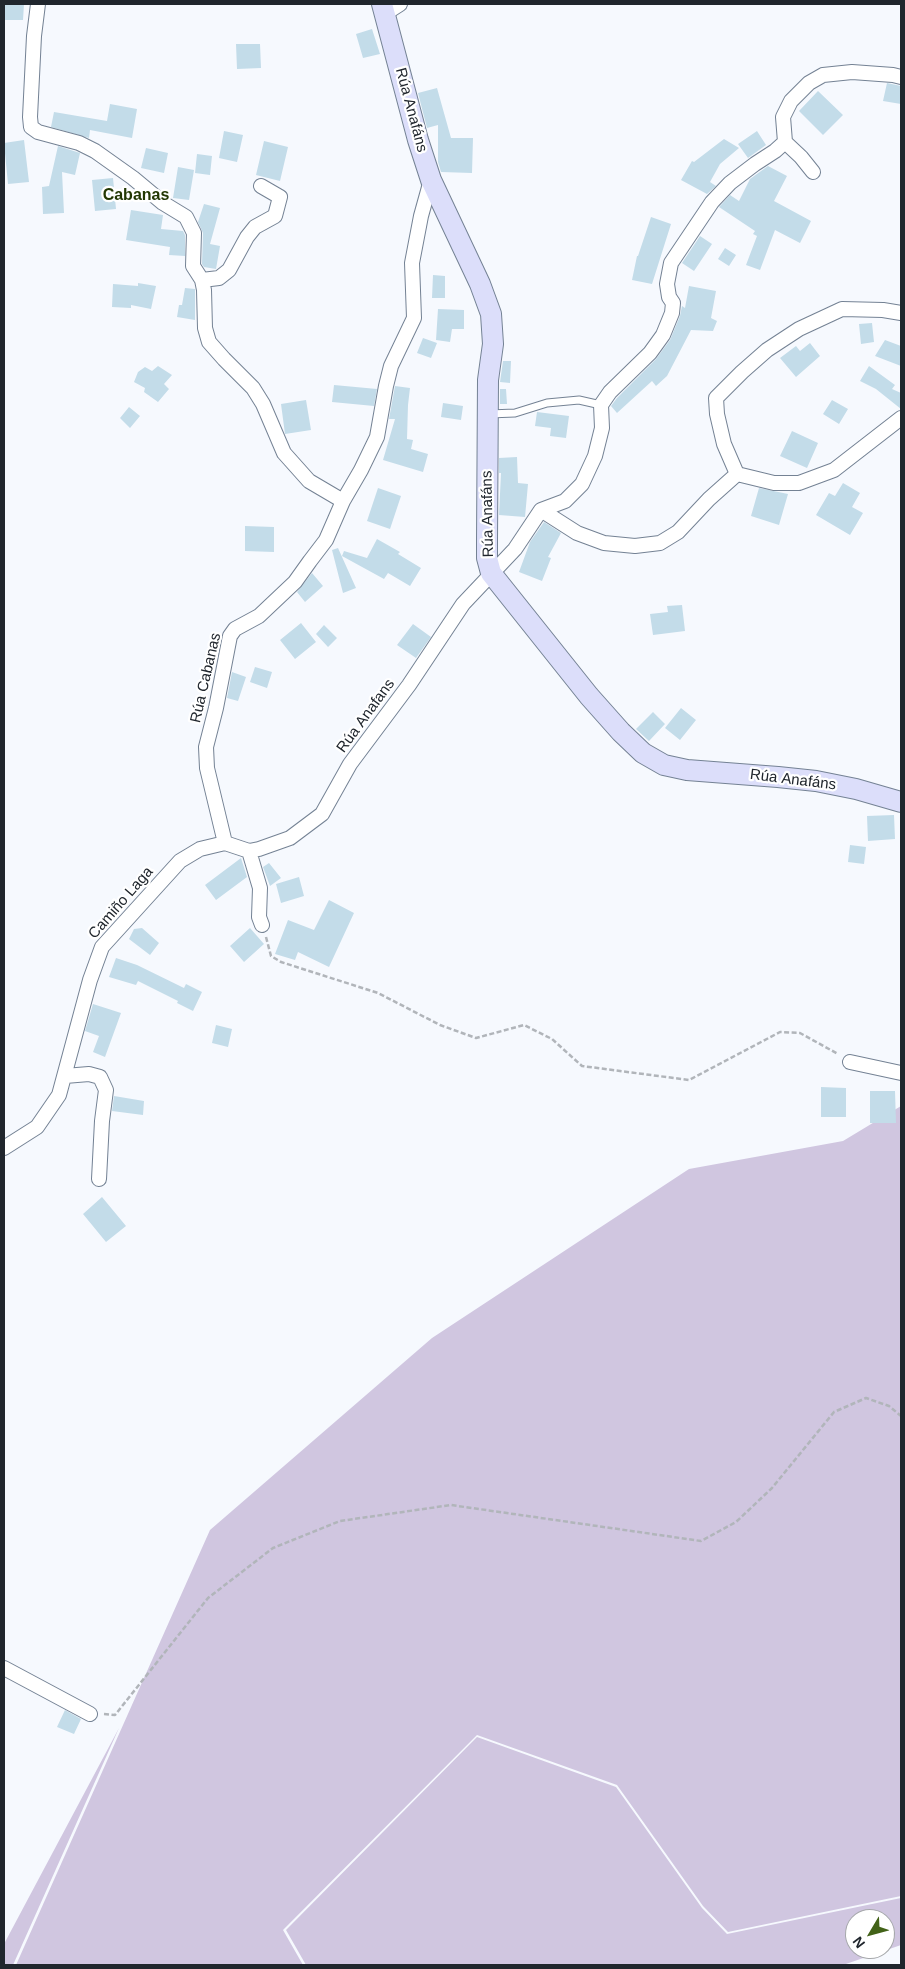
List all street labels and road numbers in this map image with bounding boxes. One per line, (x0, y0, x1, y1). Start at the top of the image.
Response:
street label: Rúa Anafáns (391, 66, 431, 154)
street label: Rúa Anafáns (478, 470, 498, 558)
street label: Rúa Cabanas (187, 631, 225, 725)
street label: Rúa Anafans (333, 676, 399, 756)
street label: Rúa Anafáns (749, 766, 837, 794)
street label: Camiño Laga (85, 863, 157, 943)

